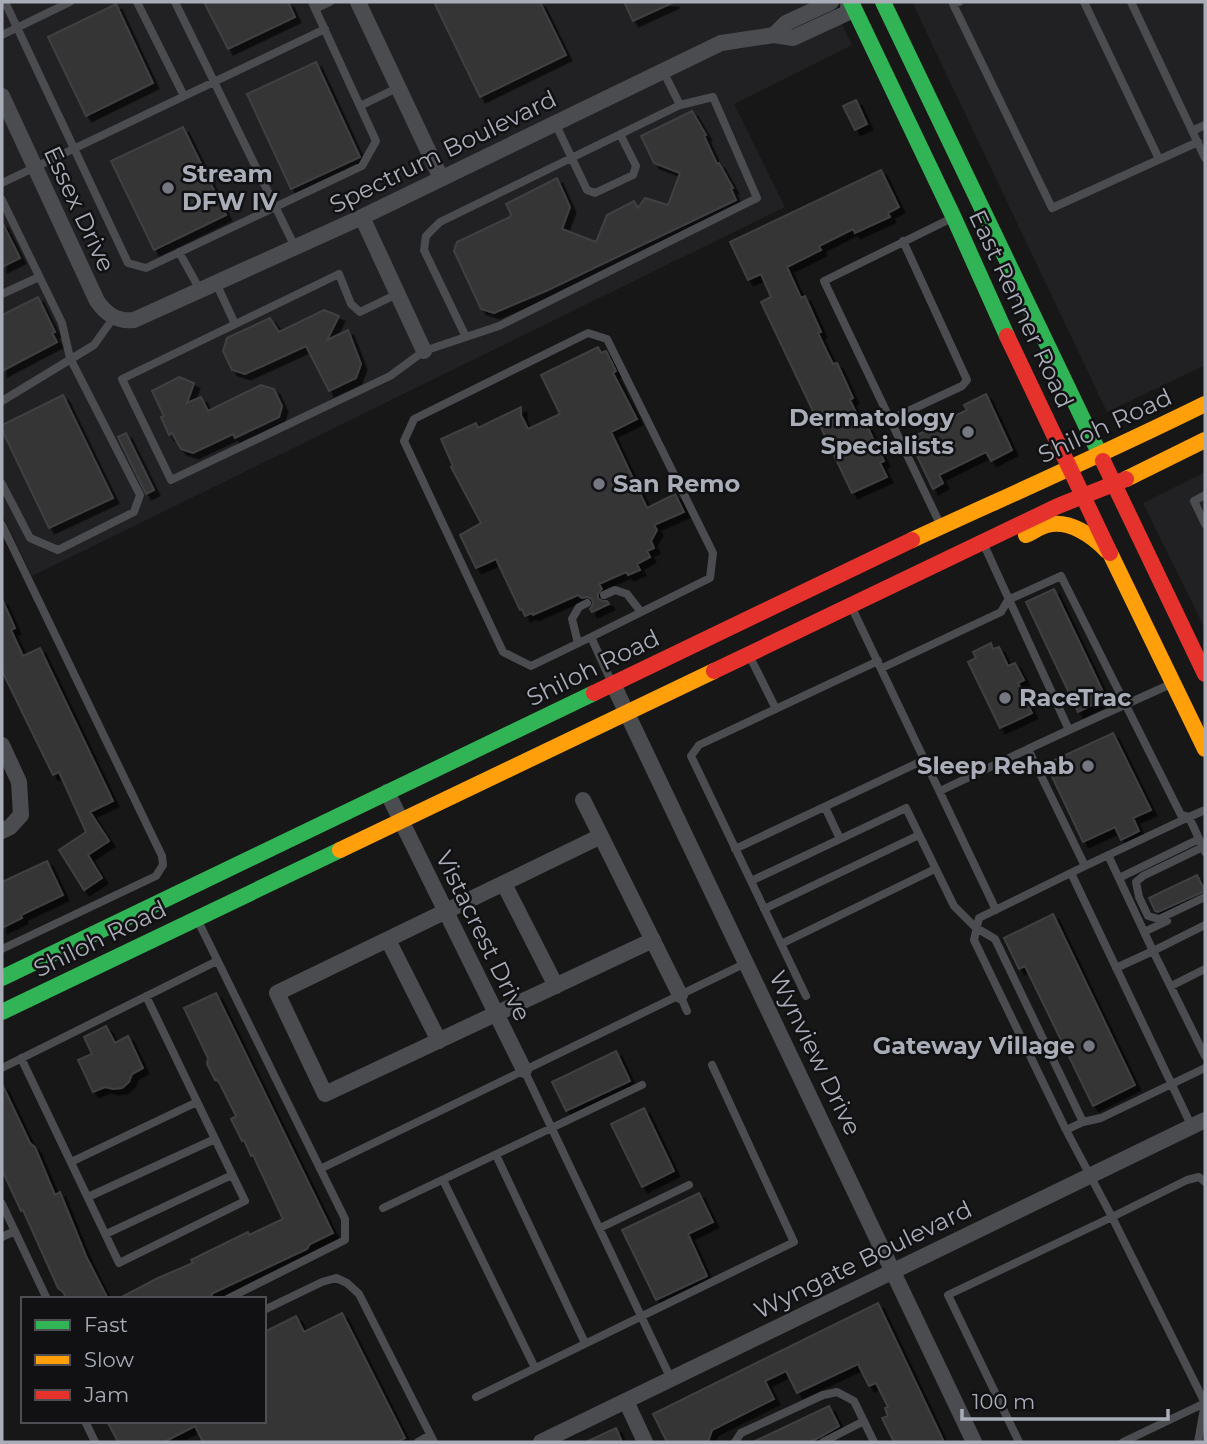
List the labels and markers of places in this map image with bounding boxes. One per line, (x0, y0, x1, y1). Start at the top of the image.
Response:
place label: Stream DFW IV (182, 159, 278, 216)
marker: Stream DFW IV (160, 180, 176, 196)
place label: Dermatology Specialists (789, 403, 955, 460)
marker: Dermatology Specialists (960, 424, 976, 440)
place label: San Remo (613, 469, 740, 498)
marker: San Remo (591, 476, 607, 492)
place label: RaceTrac (1019, 683, 1131, 712)
marker: RaceTrac (997, 690, 1013, 706)
place label: Sleep Rehab (917, 751, 1074, 780)
marker: Sleep Rehab (1080, 758, 1096, 774)
place label: Gateway Village (873, 1031, 1075, 1060)
marker: Gateway Village (1081, 1038, 1097, 1054)

